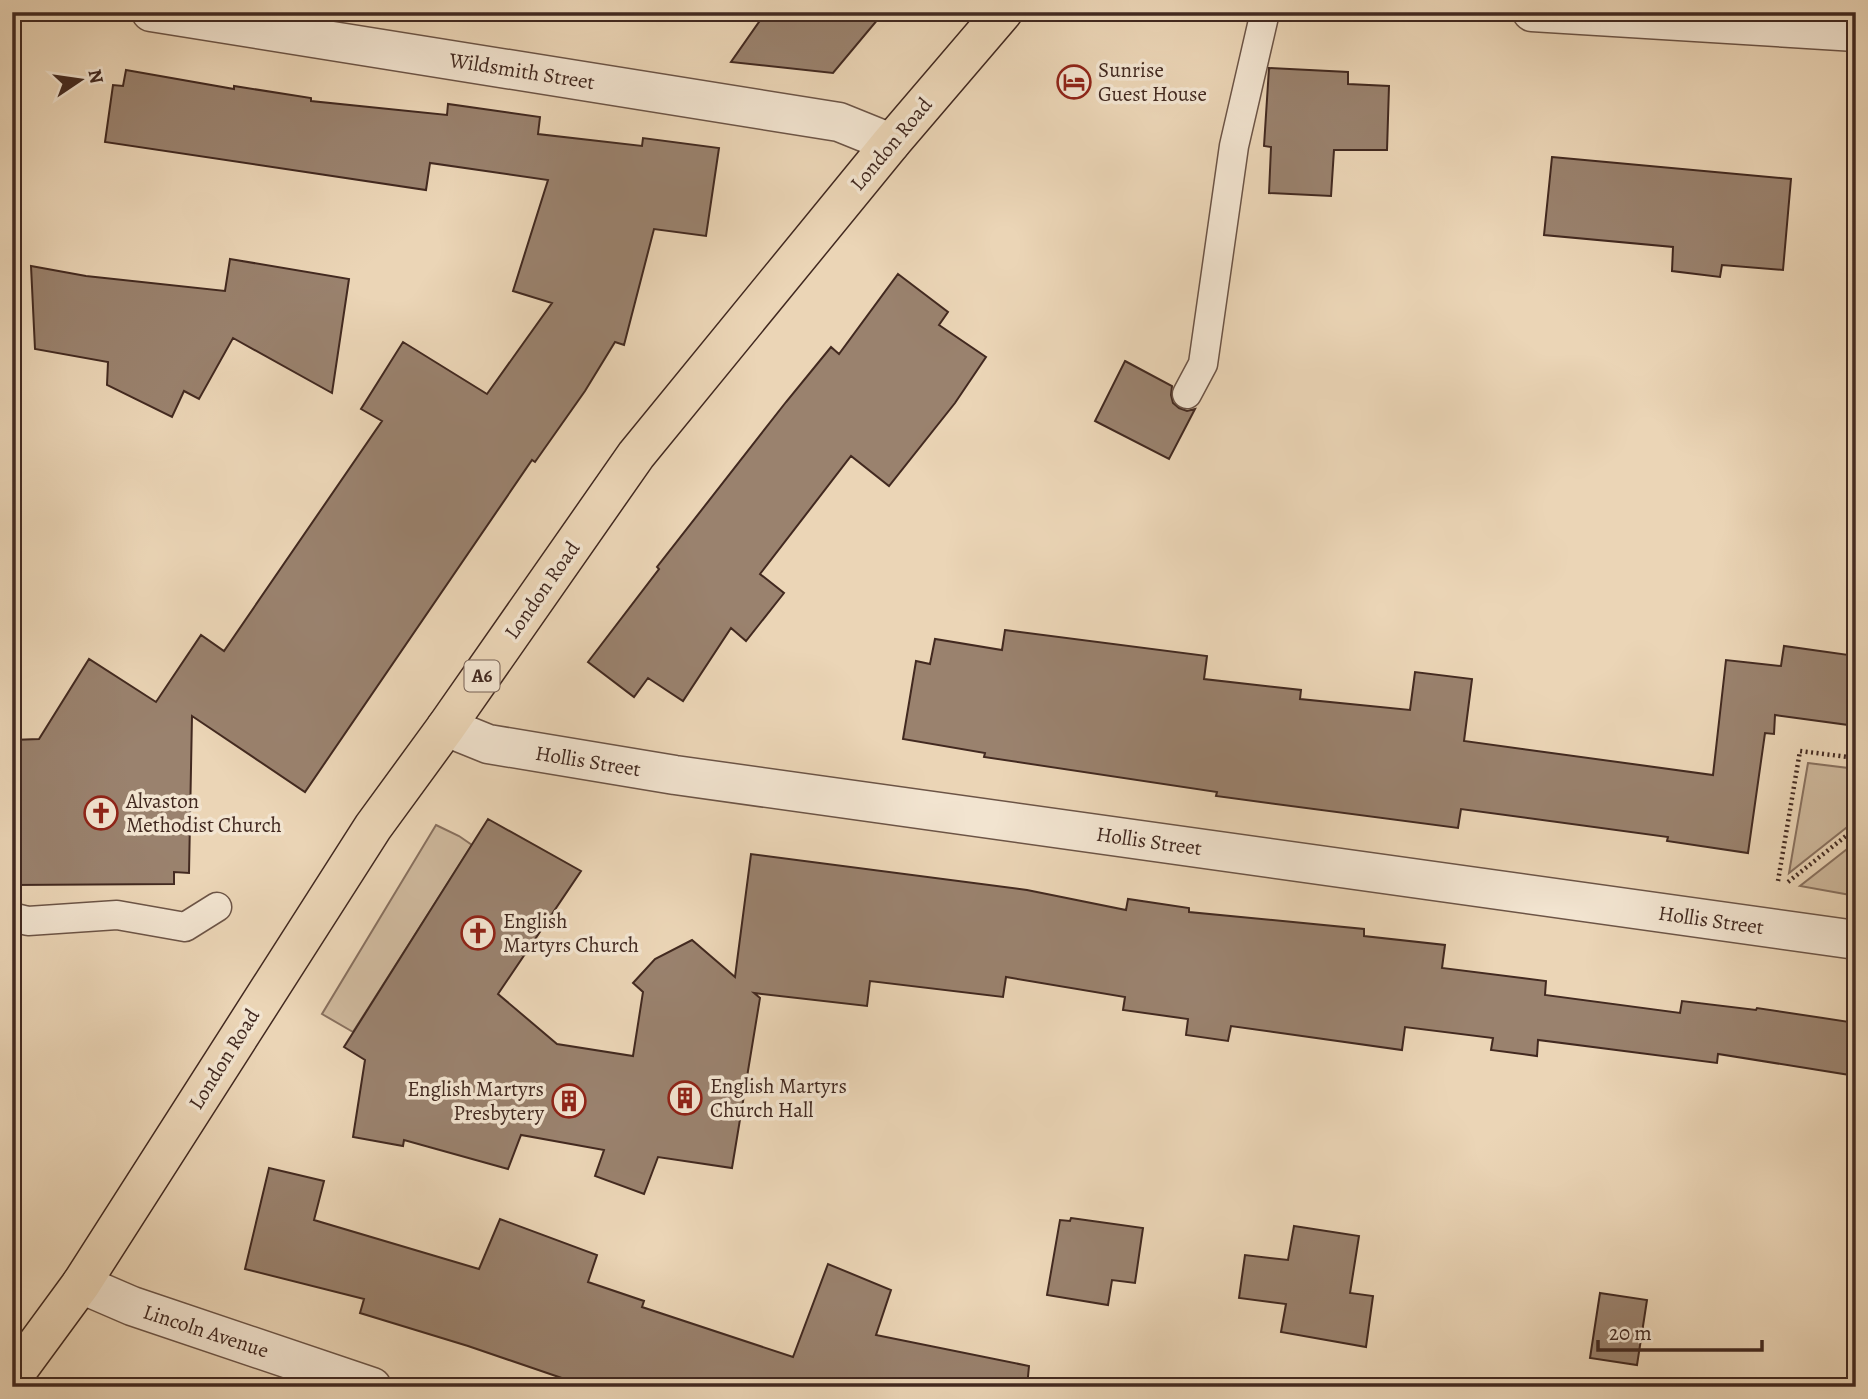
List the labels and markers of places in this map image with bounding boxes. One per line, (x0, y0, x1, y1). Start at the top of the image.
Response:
place label: Sunrise Guest House (1098, 56, 1207, 108)
hotel icon: Sunrise Guest House (1055, 63, 1093, 101)
place label: Alvaston Methodist Church (125, 787, 282, 839)
church icon: Alvaston Methodist Church (82, 794, 120, 832)
place label: English Martyrs Church (503, 907, 639, 959)
church icon: English Martyrs Church (459, 914, 497, 952)
place label: English Martyrs Church Hall (710, 1072, 847, 1124)
place label: English Martyrs Presbytery (407, 1075, 545, 1127)
building icon: English Martyrs Church Hall (666, 1079, 704, 1117)
building icon: English Martyrs Presbytery (550, 1082, 588, 1120)

